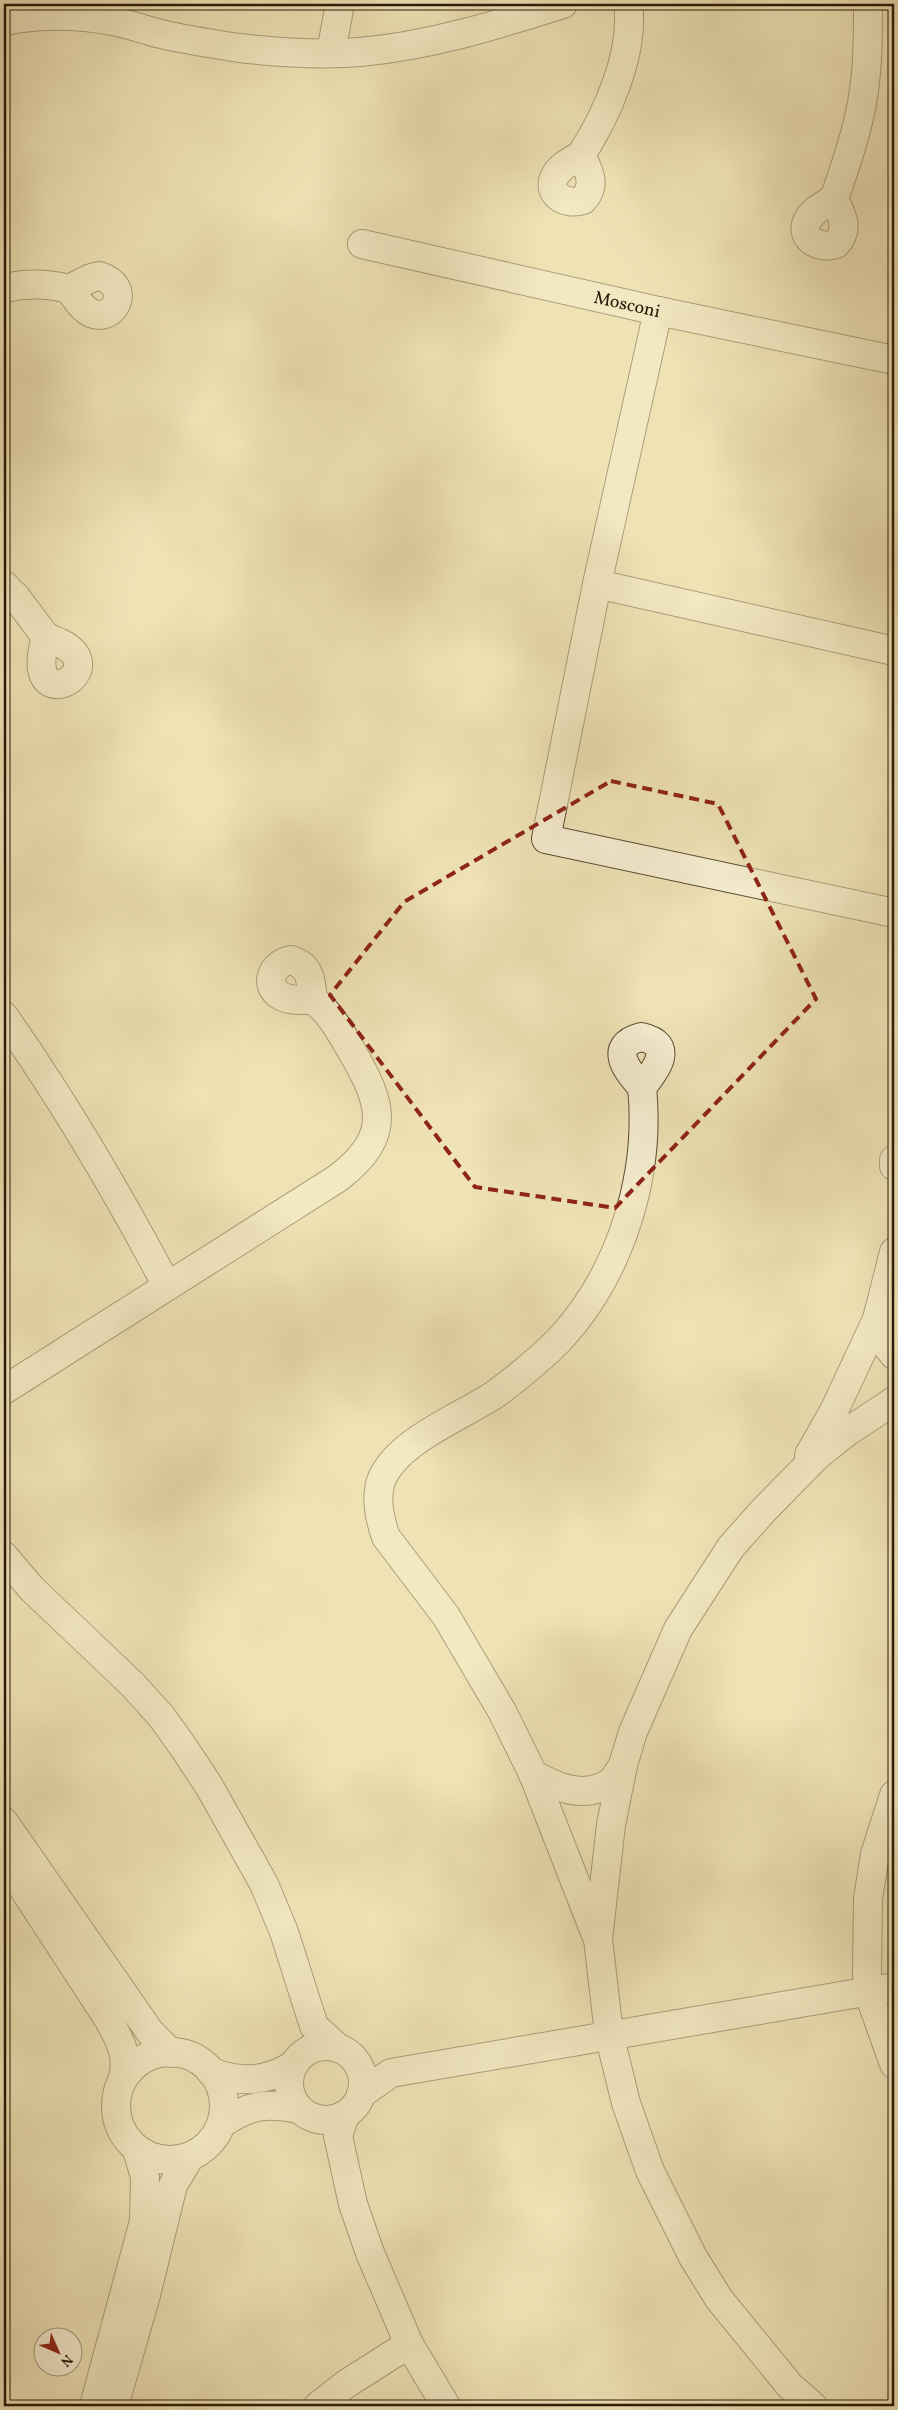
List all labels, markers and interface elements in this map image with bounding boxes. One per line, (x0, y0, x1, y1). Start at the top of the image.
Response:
street label: Mosconi (591, 286, 663, 325)
north arrow (32, 2328, 82, 2378)
text: N (56, 2350, 76, 2370)

